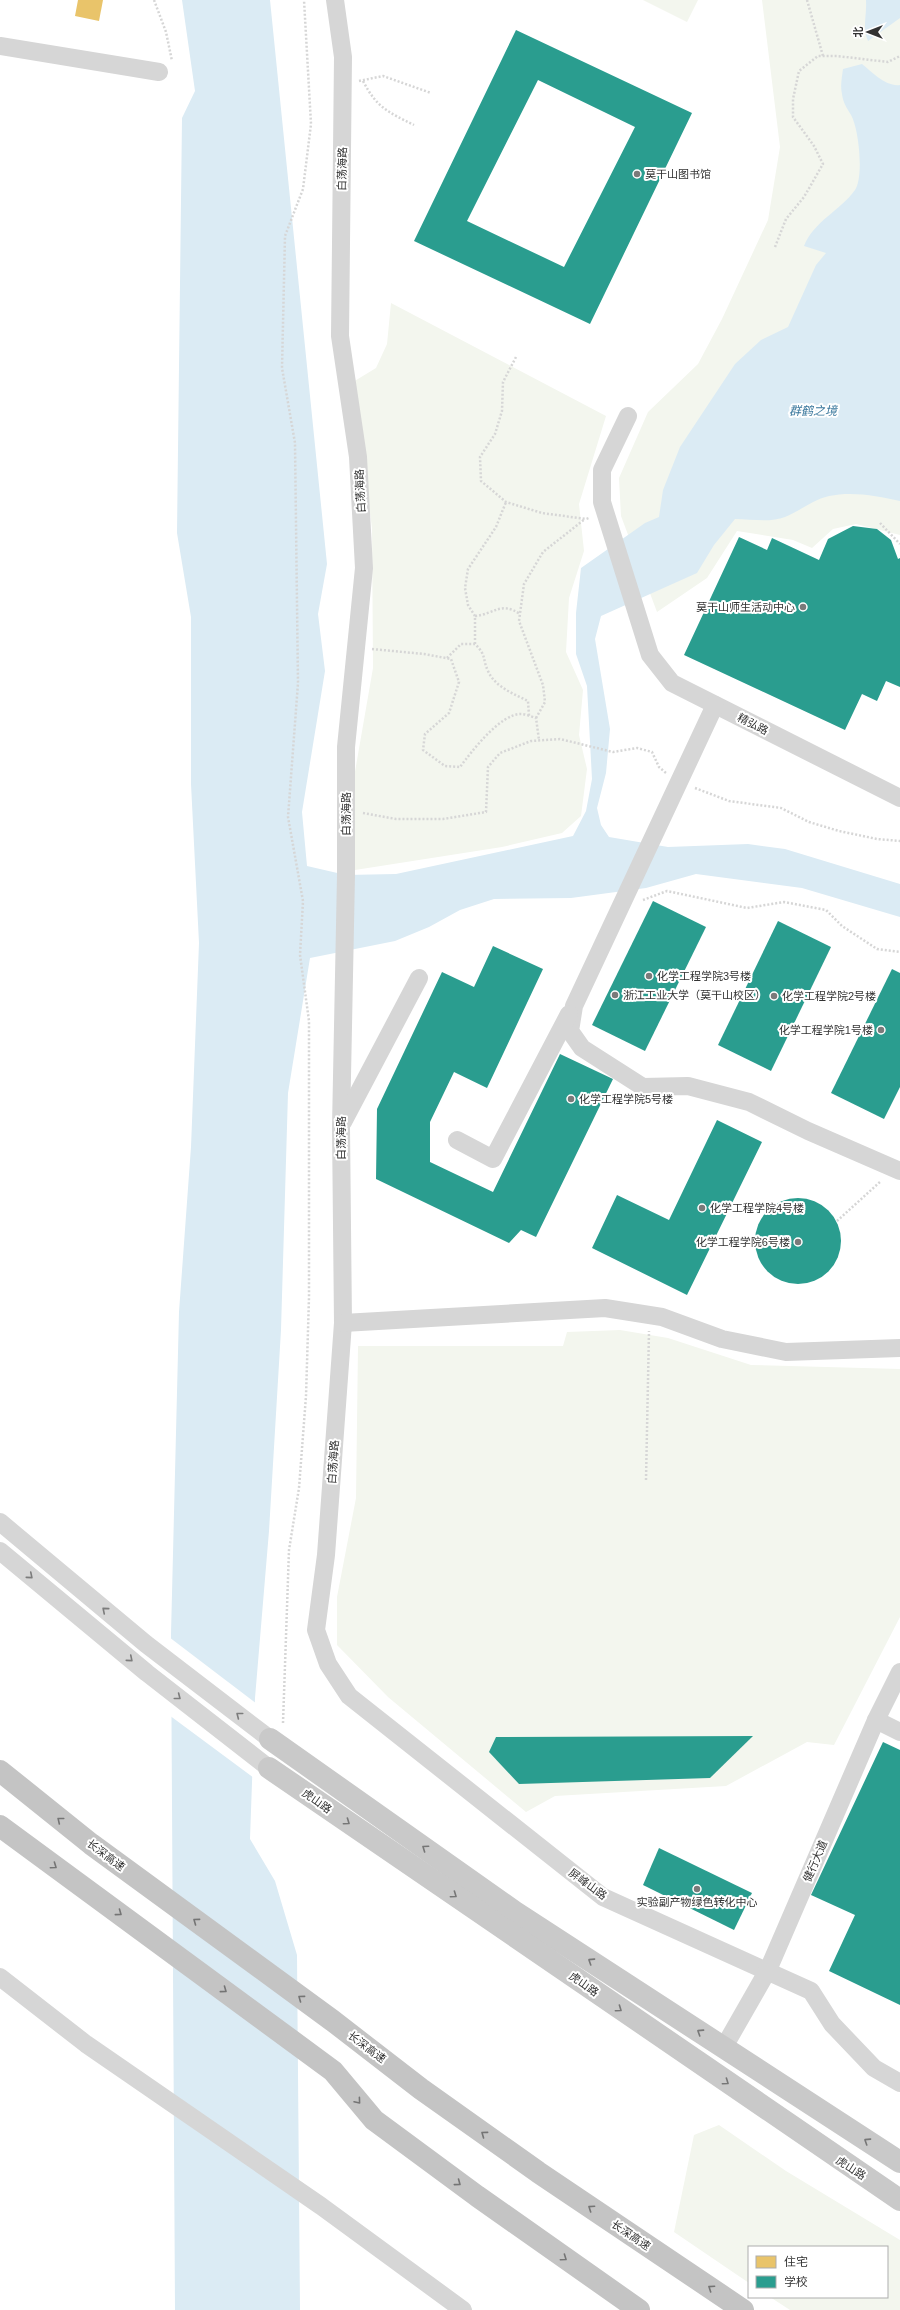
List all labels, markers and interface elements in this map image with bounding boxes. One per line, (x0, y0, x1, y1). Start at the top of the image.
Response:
north arrow (848, 12, 888, 52)
text: 北 (852, 27, 864, 38)
street label: 白荡海路 (336, 147, 348, 191)
place label: 莫干山图书馆 (645, 168, 711, 180)
marker: 莫干山图书馆 (632, 169, 642, 179)
water label: 群鹤之境 (789, 404, 839, 418)
street label: 白荡海路 (353, 469, 367, 513)
place label: 莫干山师生活动中心 (696, 601, 795, 613)
marker: 莫干山师生活动中心 (798, 602, 808, 612)
street label: 精弘路 (736, 711, 770, 737)
street label: 白荡海路 (340, 792, 352, 836)
place label: 化学工程学院3号楼 (657, 970, 751, 982)
marker: 化学工程学院3号楼 (644, 971, 654, 981)
place label: 浙江工业大学（莫干山校区） (623, 989, 766, 1001)
marker: 浙江工业大学（莫干山校区） (610, 990, 620, 1000)
place label: 化学工程学院2号楼 (782, 990, 876, 1002)
marker: 化学工程学院2号楼 (769, 991, 779, 1001)
place label: 化学工程学院1号楼 (779, 1024, 873, 1036)
marker: 化学工程学院1号楼 (876, 1025, 886, 1035)
place label: 化学工程学院5号楼 (579, 1093, 673, 1105)
marker: 化学工程学院5号楼 (566, 1094, 576, 1104)
street label: 白荡海路 (335, 1116, 347, 1160)
place label: 化学工程学院4号楼 (710, 1202, 804, 1214)
marker: 化学工程学院4号楼 (697, 1203, 707, 1213)
place label: 化学工程学院6号楼 (696, 1236, 790, 1248)
marker: 化学工程学院6号楼 (793, 1237, 803, 1247)
street label: 白荡海路 (325, 1440, 341, 1484)
one-way arrow (25, 1572, 33, 1579)
one-way arrow (103, 1607, 110, 1614)
one-way arrow (126, 1654, 133, 1661)
one-way arrow (173, 1692, 180, 1699)
one-way arrow (236, 1712, 243, 1720)
street label: 虎山路 (300, 1787, 334, 1815)
one-way arrow (58, 1817, 65, 1824)
one-way arrow (343, 1817, 350, 1824)
street label: 长深高速 (85, 1837, 127, 1873)
street label: 健行大道 (801, 1838, 829, 1884)
one-way arrow (422, 1845, 429, 1853)
one-way arrow (50, 1861, 57, 1869)
street label: 屏峰山路 (567, 1866, 609, 1902)
marker: 实验副产物绿色转化中心 (692, 1884, 702, 1894)
one-way arrow (450, 1890, 457, 1897)
place label: 实验副产物绿色转化中心 (637, 1896, 758, 1908)
one-way arrow (115, 1908, 122, 1915)
one-way arrow (193, 1918, 200, 1926)
one-way arrow (588, 1959, 595, 1966)
street label: 虎山路 (567, 1970, 601, 1998)
one-way arrow (220, 1986, 227, 1993)
one-way arrow (298, 1995, 305, 2003)
one-way arrow (615, 2004, 622, 2012)
street label: 长深高速 (346, 2029, 388, 2065)
one-way arrow (697, 2029, 704, 2036)
one-way arrow (722, 2077, 729, 2084)
one-way arrow (354, 2096, 361, 2103)
one-way arrow (482, 2132, 489, 2139)
one-way arrow (864, 2138, 871, 2145)
street label: 虎山路 (834, 2154, 868, 2182)
one-way arrow (454, 2178, 461, 2185)
one-way arrow (588, 2205, 595, 2213)
street label: 长深高速 (609, 2218, 653, 2252)
legend (748, 2246, 888, 2298)
one-way arrow (560, 2253, 567, 2260)
text: 住宅 (784, 2255, 808, 2269)
text: 学校 (784, 2275, 808, 2289)
one-way arrow (708, 2286, 715, 2293)

